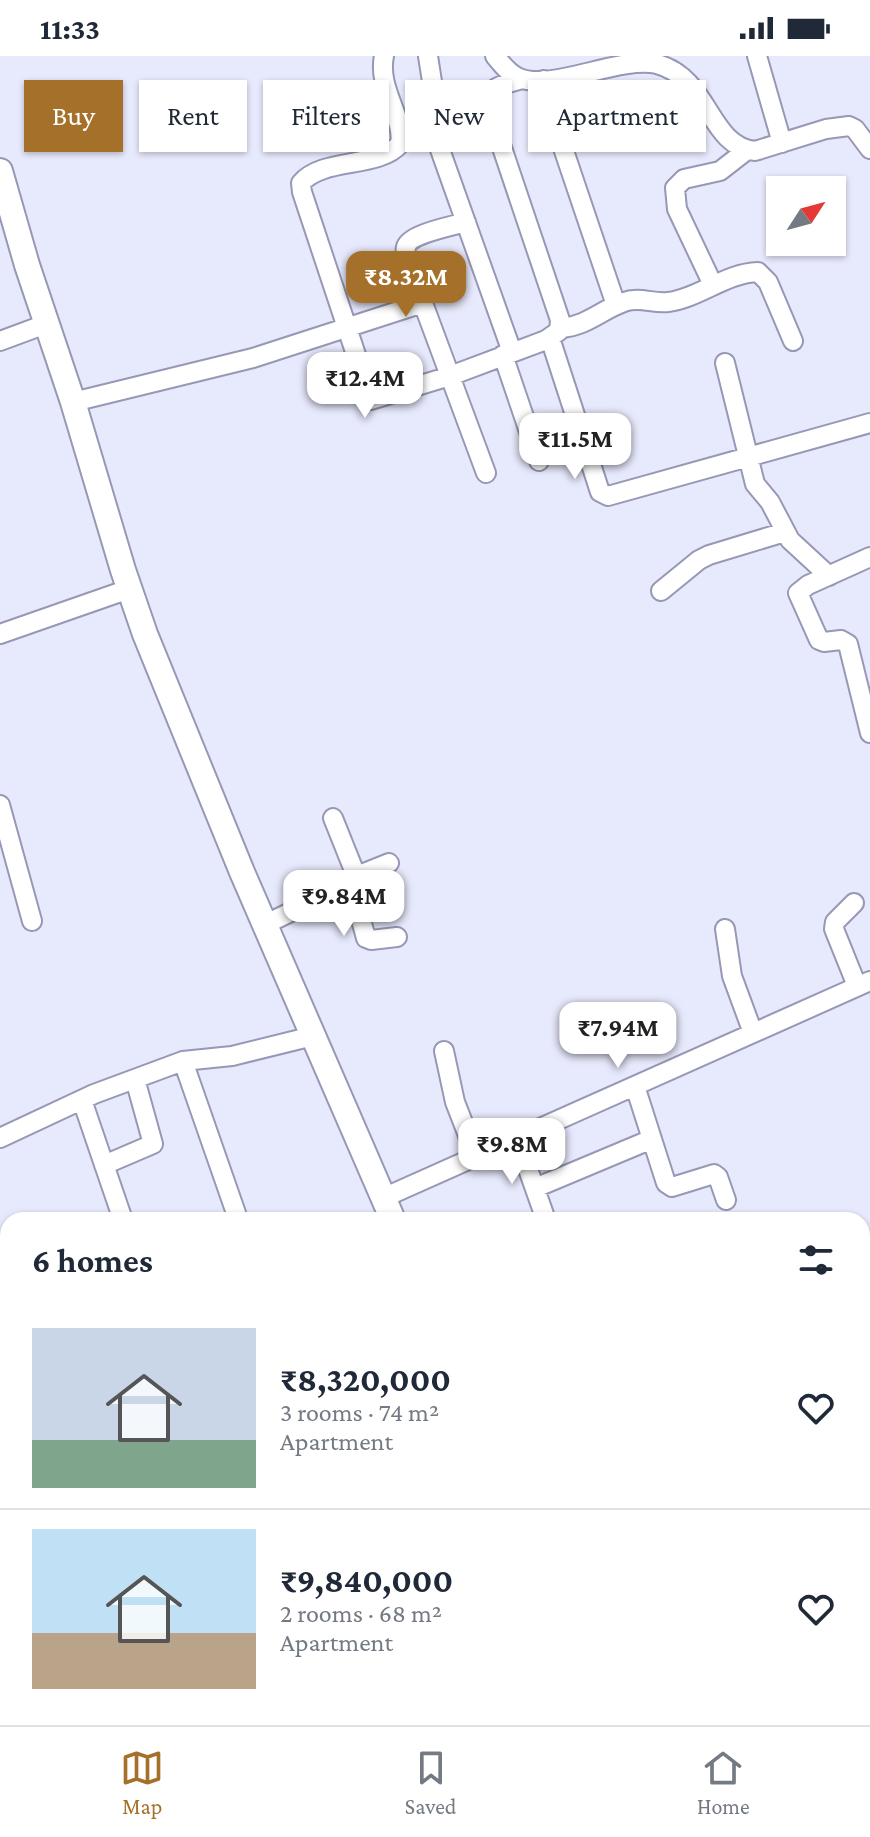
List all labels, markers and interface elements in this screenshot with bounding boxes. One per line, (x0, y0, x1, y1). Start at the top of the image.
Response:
text: 11:33 (40, 12, 100, 45)
chip: Buy (24, 80, 123, 152)
chip: Rent (139, 80, 247, 152)
chip: Filters (263, 80, 389, 152)
chip: New (405, 80, 512, 152)
chip: Apartment (528, 80, 706, 152)
north arrow (766, 176, 846, 256)
map controls (766, 176, 846, 256)
pin: ₹8.32M (341, 251, 471, 319)
text: ₹8.32M (364, 262, 448, 291)
pin: ₹12.4M (300, 352, 430, 420)
text: ₹12.4M (325, 363, 405, 392)
pin: ₹11.5M (510, 413, 640, 481)
text: ₹11.5M (537, 424, 613, 453)
pin: ₹9.84M (279, 870, 409, 938)
text: ₹9.84M (301, 881, 387, 910)
pin: ₹7.94M (553, 1002, 683, 1070)
text: ₹7.94M (577, 1013, 659, 1042)
pin: ₹9.8M (456, 1118, 568, 1186)
text: ₹9.8M (476, 1129, 548, 1158)
icon: filters (794, 1238, 838, 1282)
text: 6 homes (32, 1242, 153, 1279)
icon: home (96, 1360, 192, 1456)
text: ₹8,320,000 (280, 1361, 451, 1398)
icon: heart (794, 1386, 838, 1430)
text: 3 rooms · 74 m² (280, 1398, 439, 1427)
text: Apartment (280, 1427, 393, 1456)
icon: home (96, 1561, 192, 1657)
text: ₹9,840,000 (280, 1562, 453, 1599)
icon: heart (794, 1587, 838, 1631)
text: 2 rooms · 68 m² (280, 1599, 442, 1628)
text: Apartment (280, 1628, 393, 1657)
tab: Map (120, 1746, 164, 1819)
tab: Saved (405, 1746, 456, 1819)
tab: Home (697, 1746, 750, 1819)

